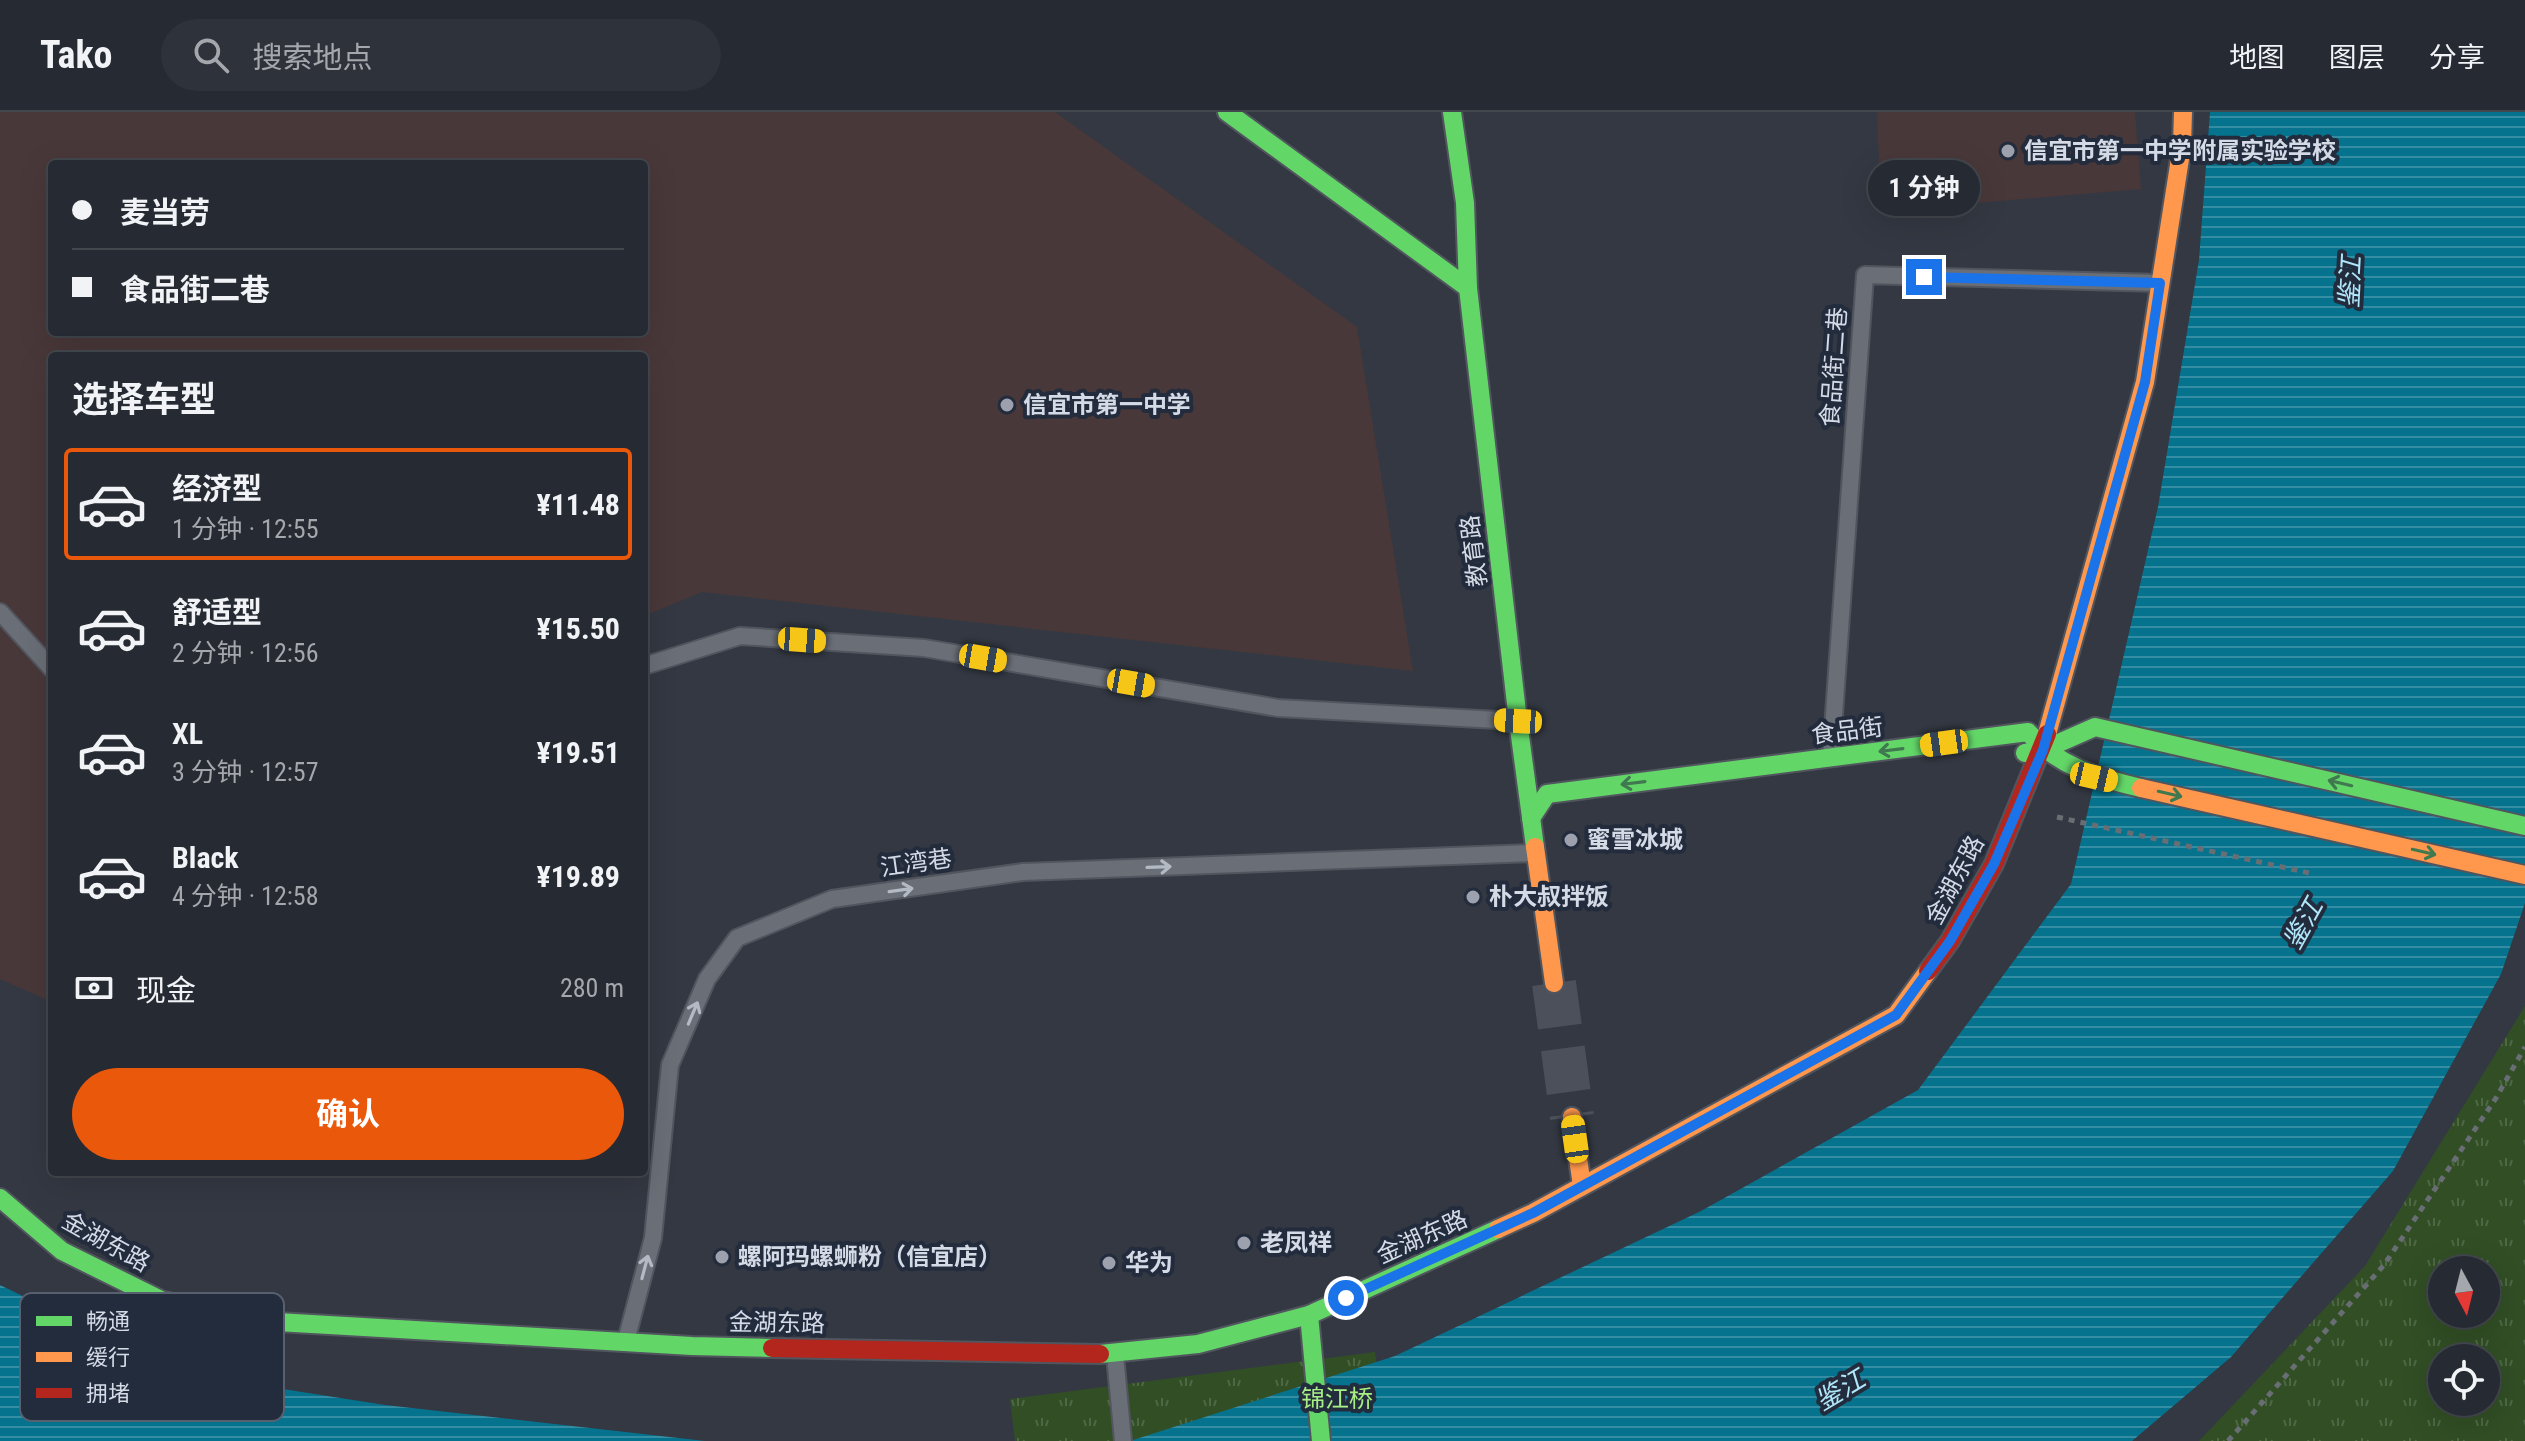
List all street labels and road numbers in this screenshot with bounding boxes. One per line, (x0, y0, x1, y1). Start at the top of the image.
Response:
street label: 食品街二巷 (1816, 306, 1852, 428)
street label: 教育路 (1456, 514, 1492, 588)
street label: 食品街 (1810, 713, 1884, 749)
street label: 金湖东路 (1920, 831, 1990, 929)
street label: 江湾巷 (878, 844, 954, 882)
street label: 金湖东路 (1372, 1205, 1472, 1269)
street label: 金湖东路 (57, 1206, 155, 1278)
street label: 金湖东路 (729, 1308, 825, 1338)

